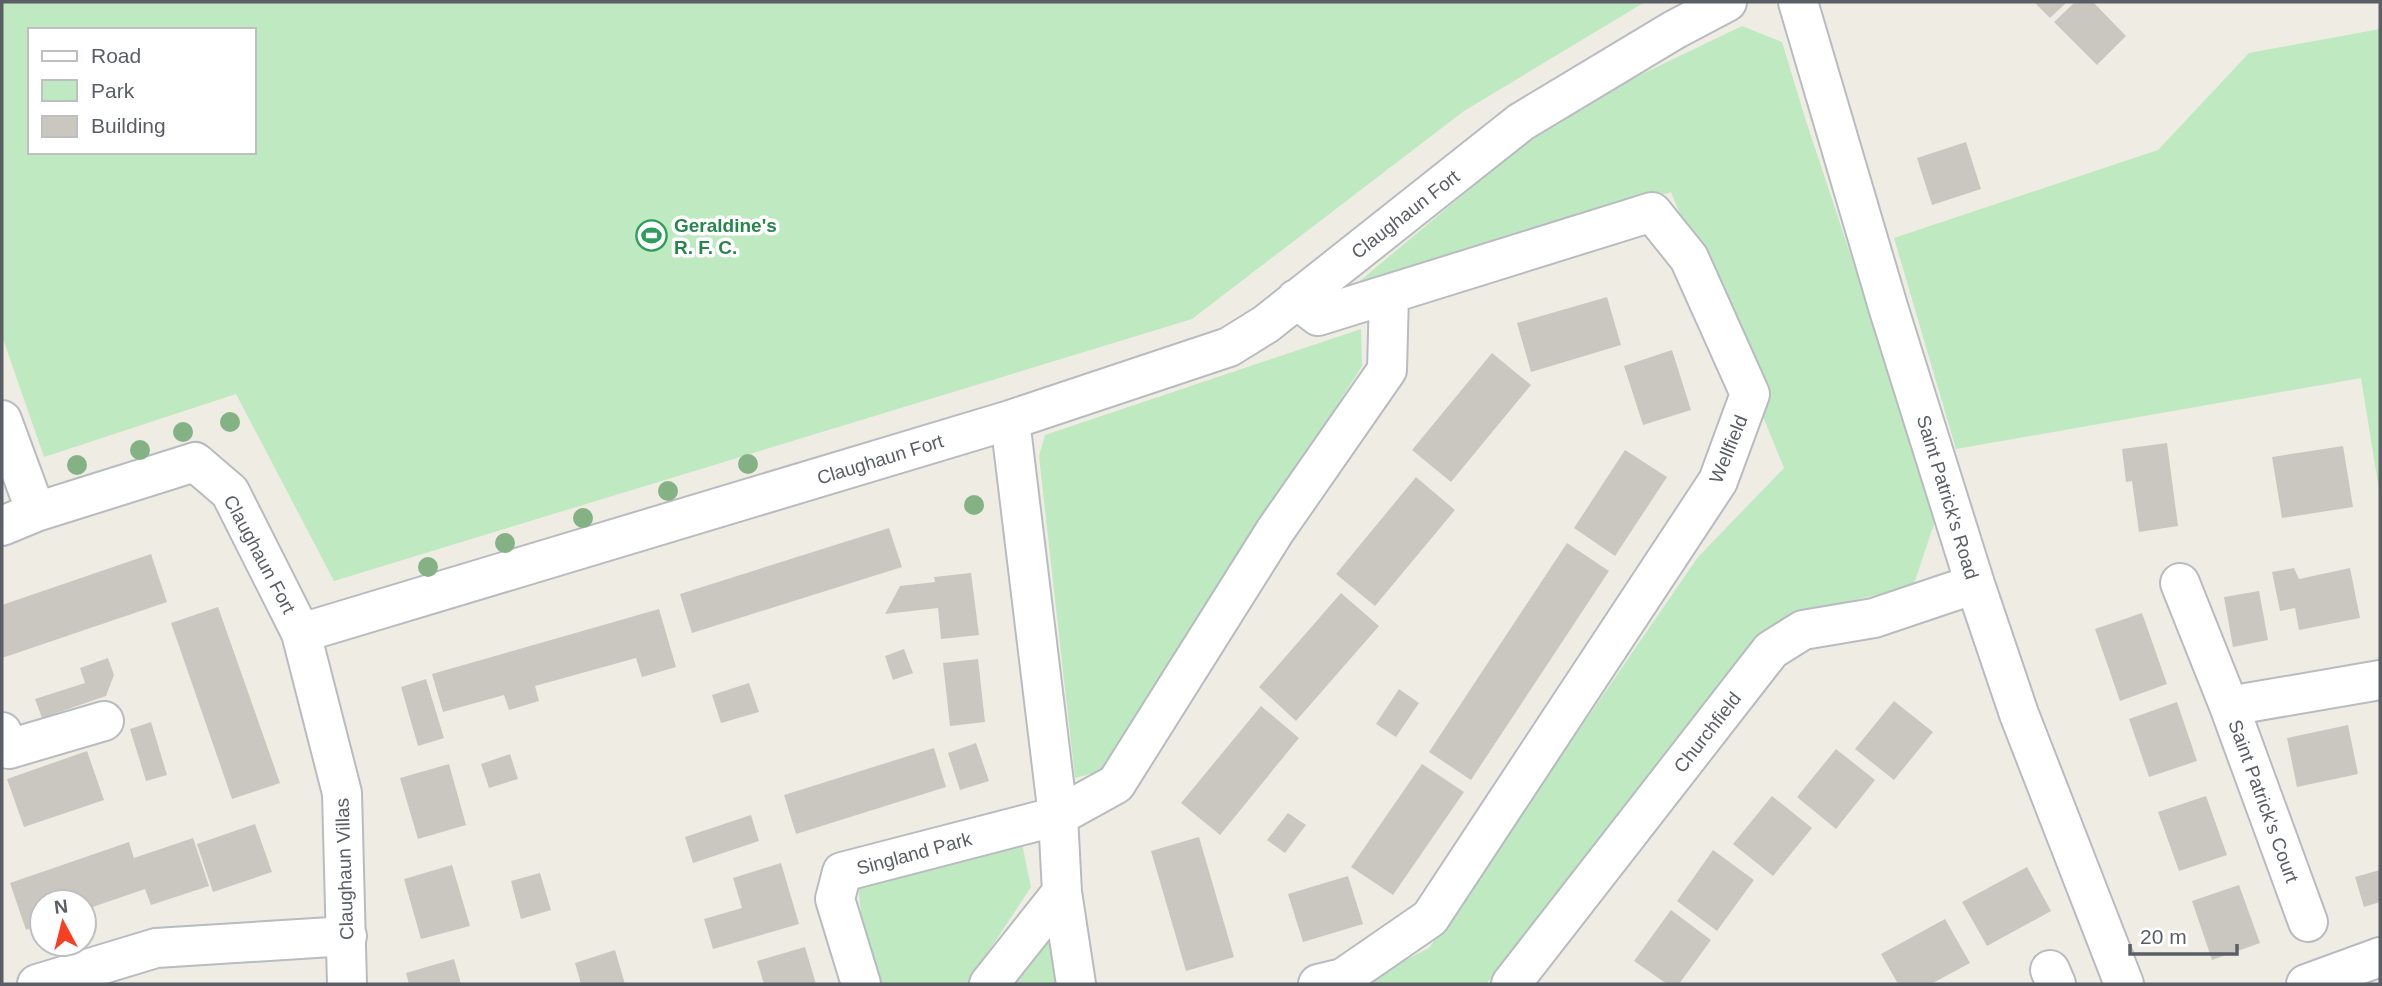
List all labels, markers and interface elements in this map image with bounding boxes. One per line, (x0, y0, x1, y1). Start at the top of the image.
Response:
legend (28, 28, 256, 154)
text: Road (91, 44, 141, 67)
text: Park (91, 79, 135, 102)
text: Building (91, 114, 166, 137)
street label: Claughaun Fort (1347, 165, 1464, 263)
place label: Geraldine's R. F. C. (674, 215, 777, 258)
sports icon: Geraldine's R. F. C. (634, 219, 668, 253)
street label: Wellfield (1705, 412, 1752, 486)
street label: Saint Patrick's Road (1913, 413, 1982, 582)
street label: Claughaun Fort (814, 430, 947, 489)
street label: Claughaun Fort (220, 491, 300, 618)
street label: Churchfield (1670, 688, 1745, 777)
street label: Saint Patrick's Court (2224, 717, 2303, 886)
street label: Claughaun Villas (332, 798, 357, 940)
street label: Singland Park (854, 828, 974, 879)
north arrow (28, 888, 98, 958)
text: N (53, 895, 69, 918)
scale bar (2130, 912, 2237, 956)
text: 20 m (2140, 925, 2187, 948)

